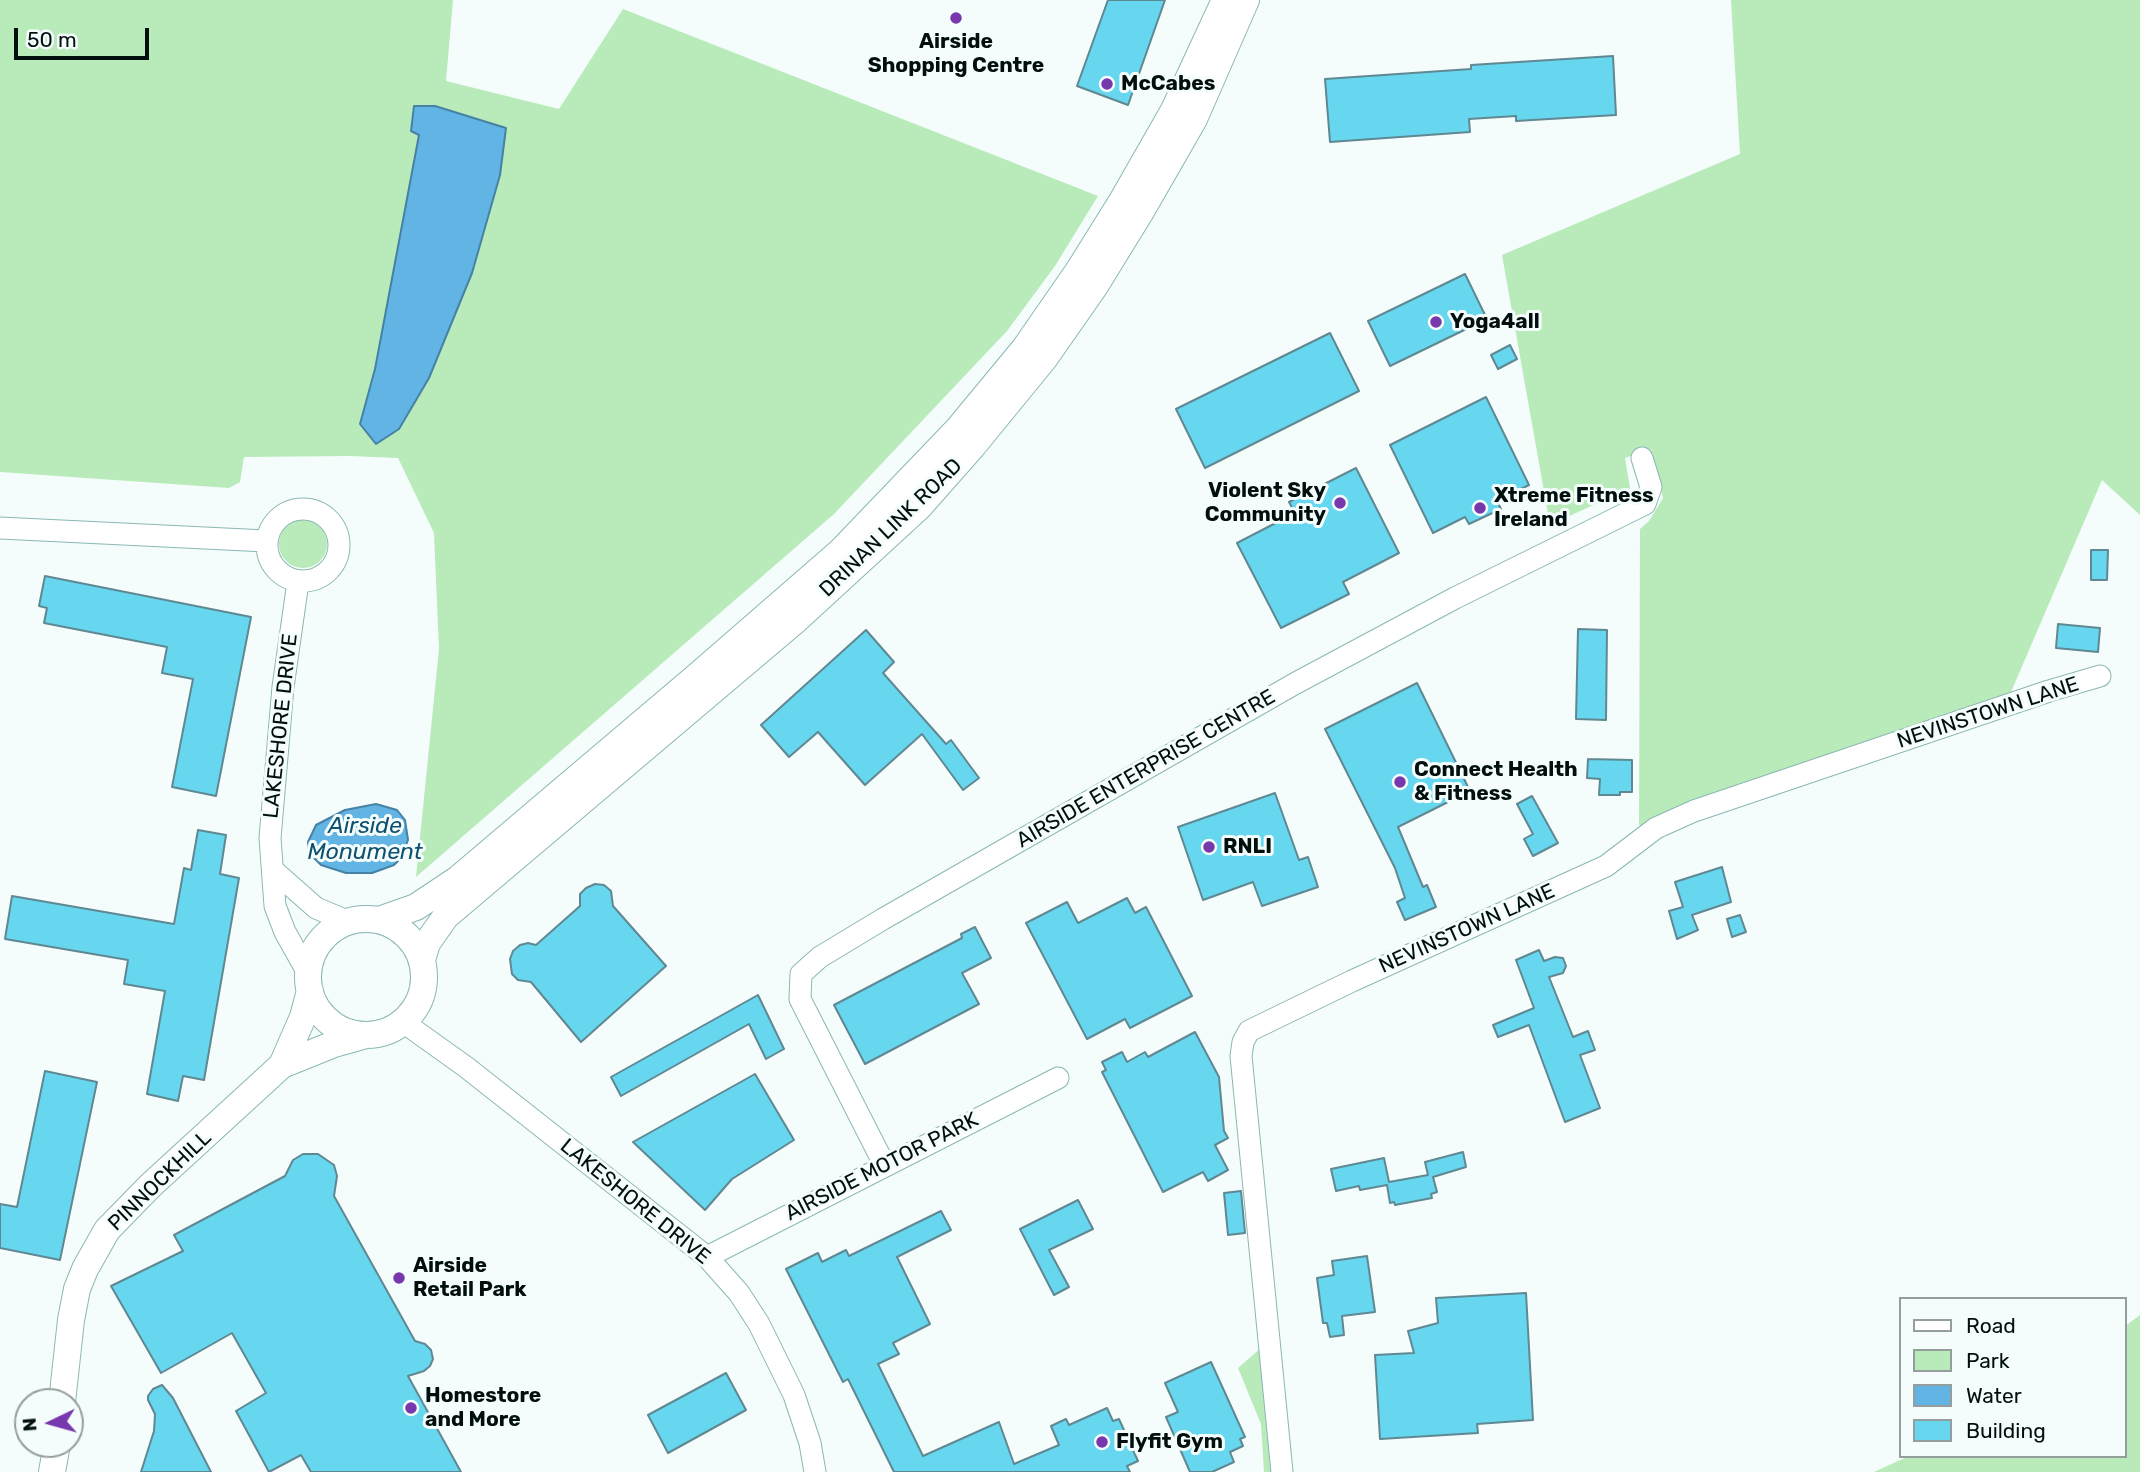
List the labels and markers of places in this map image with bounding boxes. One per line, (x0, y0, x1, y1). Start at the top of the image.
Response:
marker: Airside Shopping Centre (948, 10, 964, 26)
place label: Airside Shopping Centre (868, 29, 1044, 79)
place label: McCabes (1121, 71, 1215, 97)
marker: McCabes (1099, 76, 1115, 92)
place label: Yoga4all (1450, 309, 1540, 335)
marker: Yoga4all (1428, 314, 1444, 330)
place label: Violent Sky Community (1205, 478, 1326, 528)
place label: Xtreme Fitness Ireland (1494, 483, 1654, 533)
marker: Violent Sky Community (1332, 495, 1348, 511)
marker: Xtreme Fitness Ireland (1472, 500, 1488, 516)
place label: Connect Health & Fitness (1414, 757, 1578, 807)
marker: Connect Health & Fitness (1392, 774, 1408, 790)
place label: RNLI (1223, 834, 1272, 860)
marker: RNLI (1201, 839, 1217, 855)
place label: Airside Retail Park (413, 1253, 527, 1303)
marker: Airside Retail Park (391, 1270, 407, 1286)
place label: Homestore and More (425, 1383, 541, 1433)
marker: Homestore and More (403, 1400, 419, 1416)
place label: Flyfit Gym (1116, 1429, 1223, 1455)
marker: Flyfit Gym (1094, 1434, 1110, 1450)

